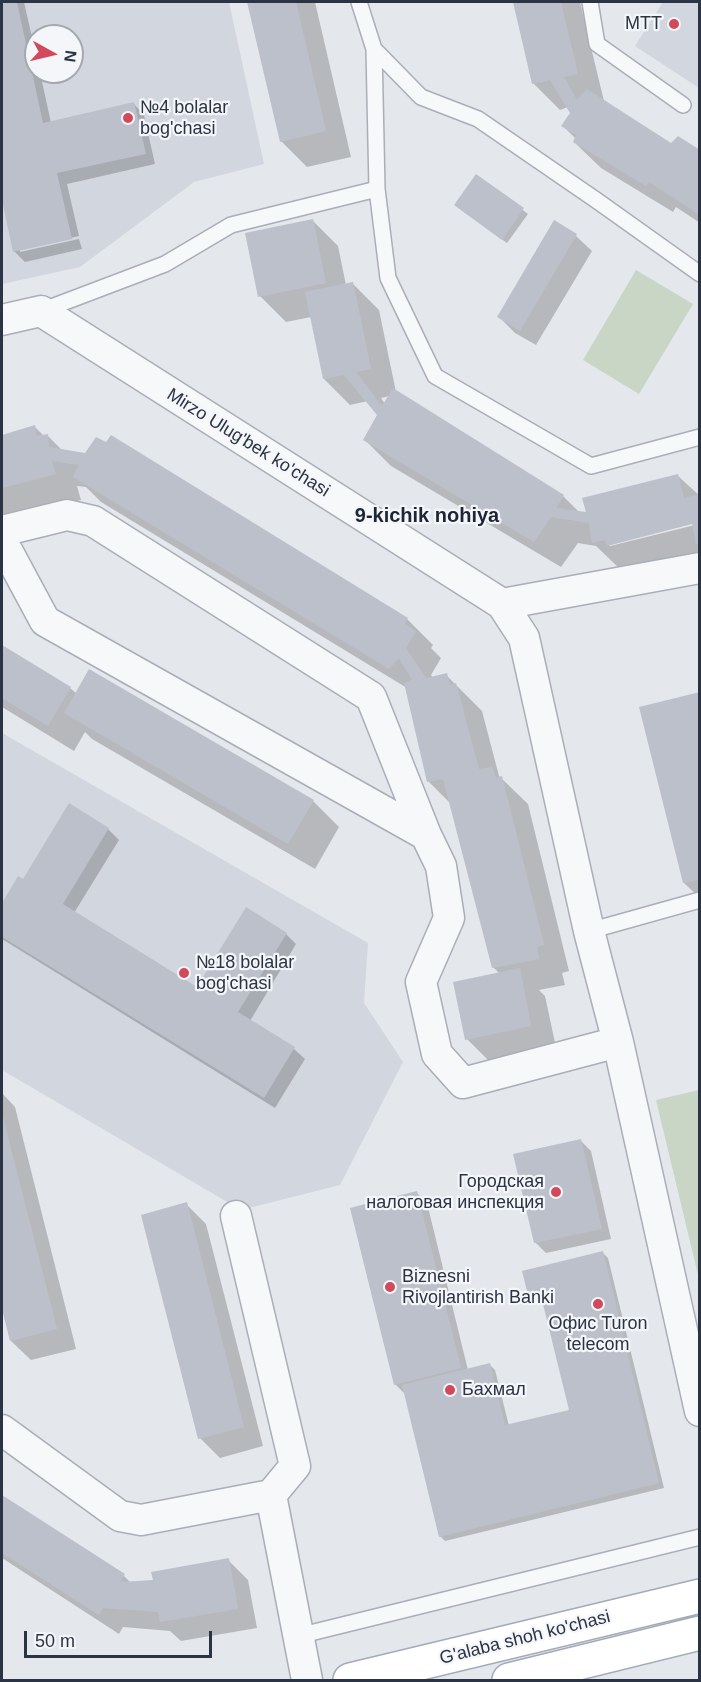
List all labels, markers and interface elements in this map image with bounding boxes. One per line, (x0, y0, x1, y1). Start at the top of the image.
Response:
place label: MTT (625, 13, 662, 35)
marker: MTT (667, 17, 681, 31)
north arrow (24, 24, 84, 84)
text: N (61, 49, 80, 63)
place label: №4 bolalar bog'chasi (140, 97, 228, 140)
marker: №4 bolalar bog'chasi (121, 111, 135, 125)
street label: Mirzo Ulug'bek ko'chasi (163, 384, 333, 502)
district label: 9-kichik nohiya (355, 504, 499, 528)
place label: №18 bolalar bog'chasi (196, 952, 294, 994)
marker: №18 bolalar bog'chasi (177, 966, 191, 980)
place label: Городская налоговая инспекция (366, 1171, 544, 1214)
marker: Городская налоговая инспекция (549, 1185, 563, 1199)
place label: Biznesni Rivojlantirish Banki (402, 1266, 554, 1308)
marker: Biznesni Rivojlantirish Banki (383, 1280, 397, 1294)
marker: Офис Turon telecom (591, 1297, 605, 1311)
place label: Офис Turon telecom (548, 1313, 648, 1356)
place label: Бахмал (462, 1379, 526, 1401)
marker: Бахмал (443, 1383, 457, 1397)
street label: G'alaba shoh ko'chasi (437, 1606, 613, 1670)
scale bar (27, 1619, 214, 1657)
text: 50 m (35, 1631, 75, 1651)

